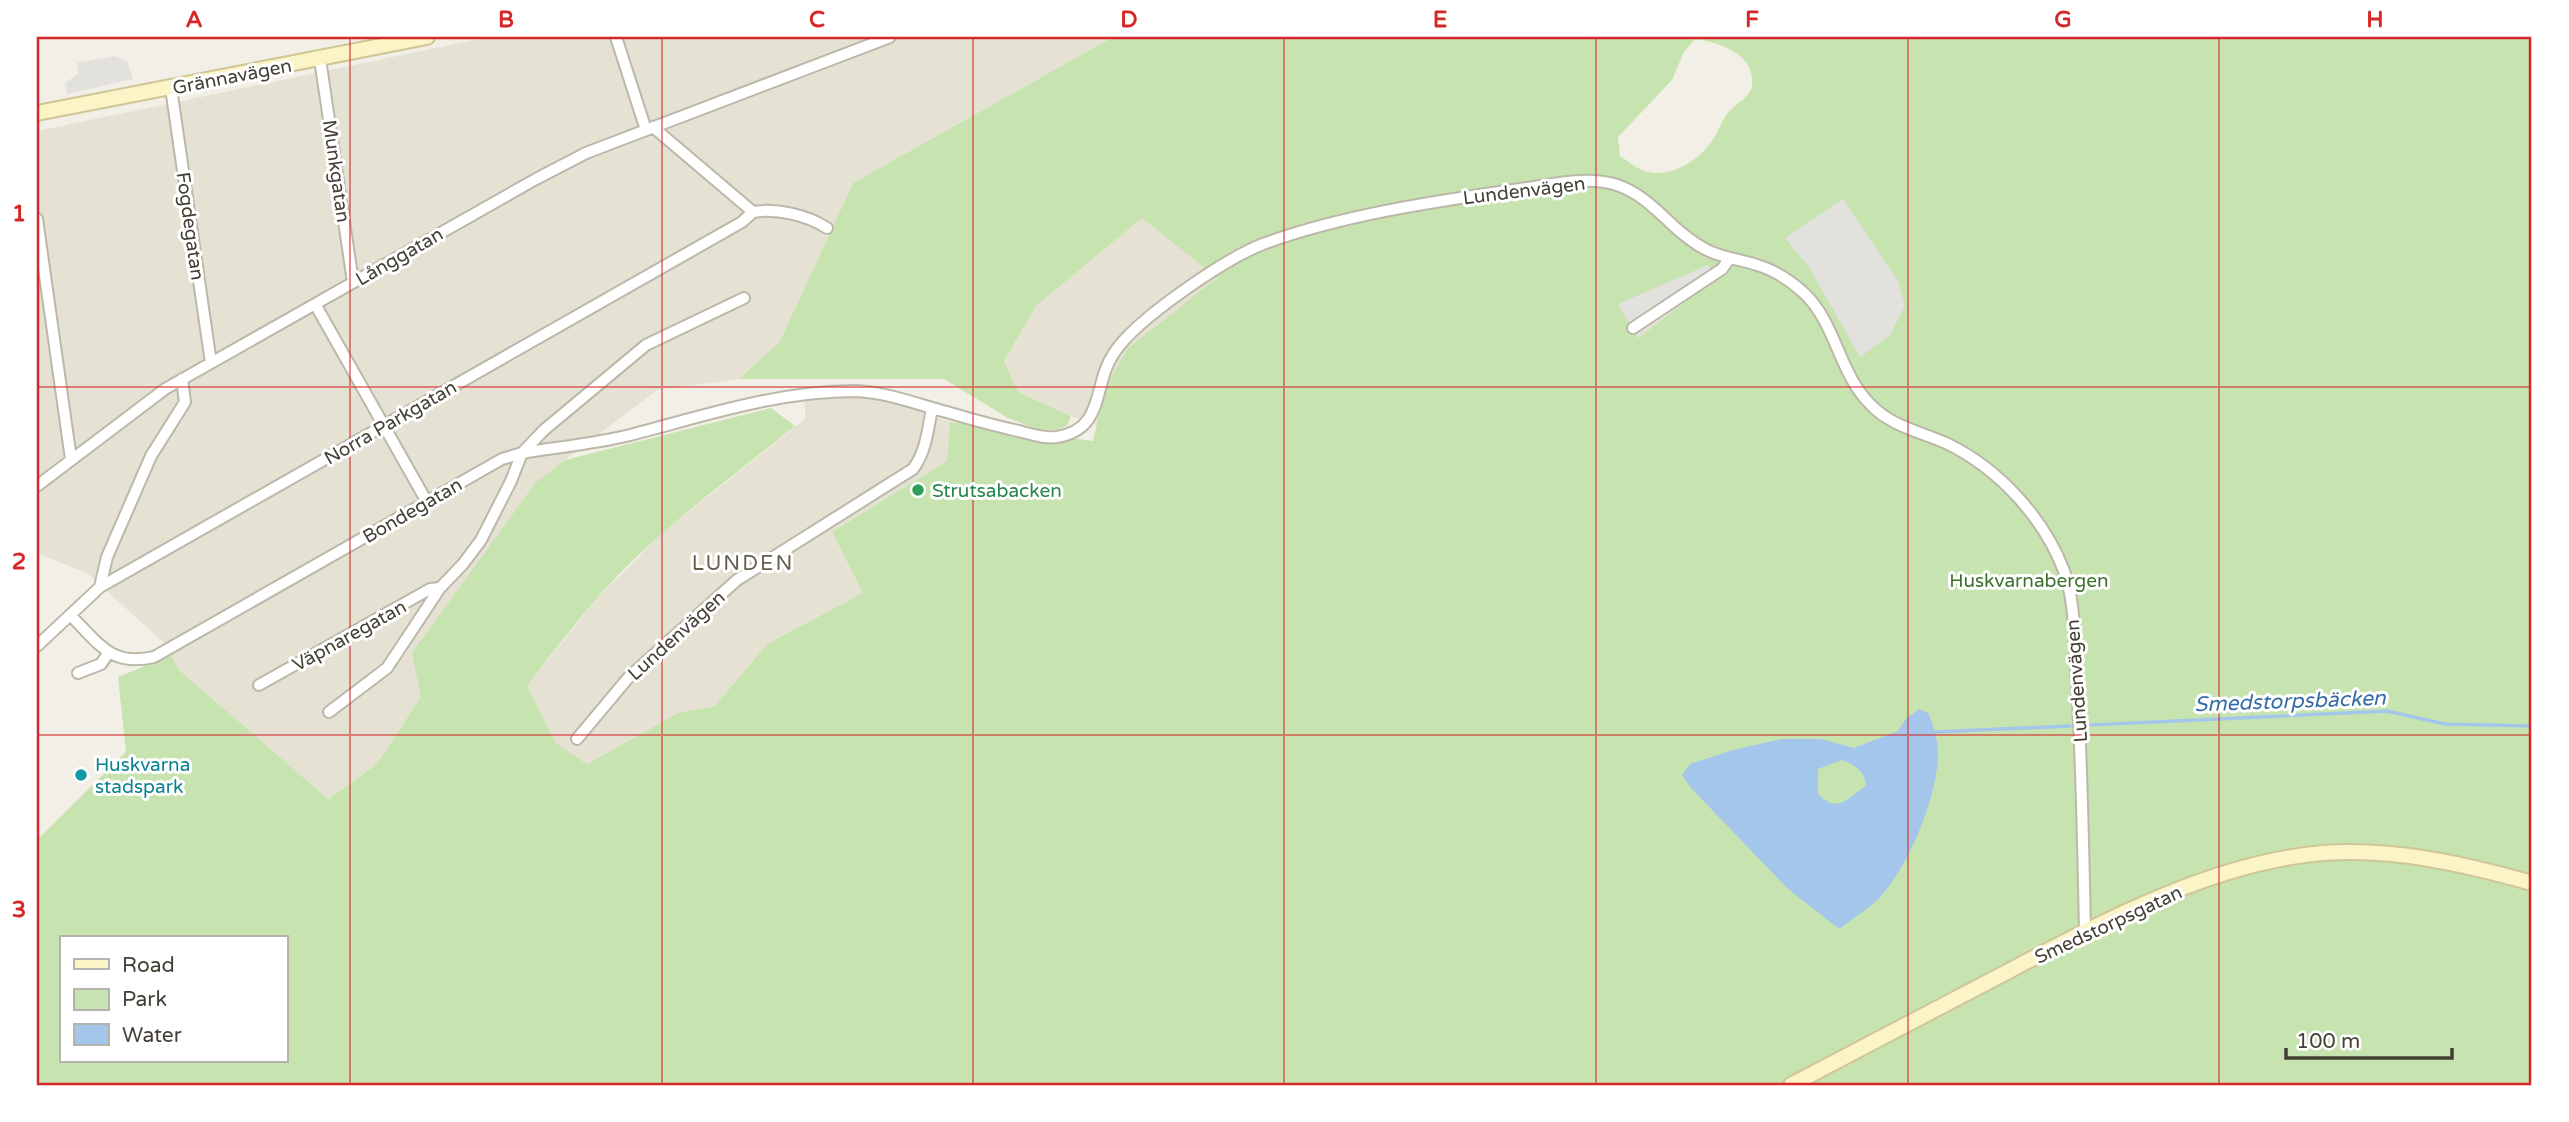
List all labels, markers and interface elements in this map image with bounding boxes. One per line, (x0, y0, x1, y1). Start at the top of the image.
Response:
text: A (185, 6, 203, 34)
text: B (498, 6, 514, 34)
text: C (809, 6, 825, 34)
text: D (1120, 6, 1138, 34)
text: E (1433, 6, 1447, 34)
text: F (1745, 6, 1759, 34)
text: G (2054, 6, 2072, 34)
text: H (2366, 6, 2384, 34)
street label: Grännavägen (171, 55, 294, 99)
street label: Munkgatan (318, 118, 354, 224)
street label: Fogdegatan (172, 171, 208, 282)
street label: Lundenvägen (1462, 173, 1587, 209)
text: 1 (12, 200, 26, 228)
street label: Långgatan (352, 223, 447, 291)
street label: Norra Parkgatan (320, 376, 461, 470)
street label: Bondegatan (359, 474, 466, 548)
place label: Strutsabacken (932, 480, 1062, 502)
marker: Strutsabacken (910, 482, 926, 498)
text: 2 (12, 548, 26, 576)
district label: LUNDEN (692, 551, 794, 576)
park label: Huskvarnabergen (1949, 570, 2109, 592)
street label: Lundenvägen (624, 586, 730, 685)
street label: Väpnaregatan (289, 596, 410, 676)
street label: Lundenvägen (2062, 619, 2092, 743)
water label: Smedstorpsbäcken (2194, 686, 2387, 717)
place label: Huskvarna stadspark (95, 754, 190, 798)
marker: Huskvarna stadspark (73, 767, 89, 783)
street label: Smedstorpsgatan (2031, 881, 2185, 969)
text: 3 (12, 896, 26, 924)
legend (60, 936, 287, 1062)
text: Road (122, 953, 175, 978)
text: Park (122, 987, 167, 1012)
scale bar (2286, 1017, 2452, 1061)
text: Water (122, 1023, 182, 1048)
text: 100 m (2296, 1029, 2360, 1054)

